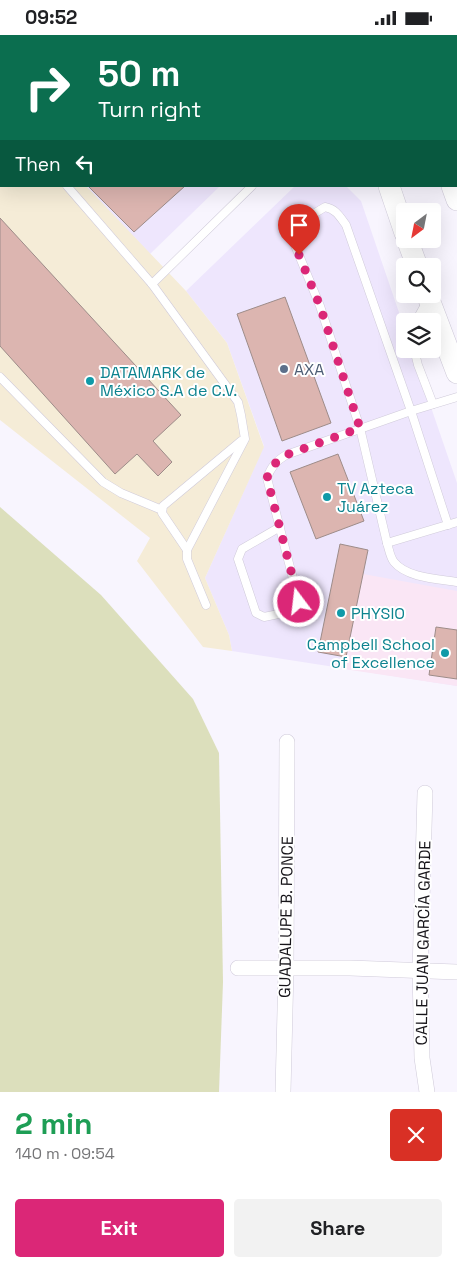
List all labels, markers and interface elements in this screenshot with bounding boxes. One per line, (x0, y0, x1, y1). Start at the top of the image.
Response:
text: 09:52 (25, 5, 77, 30)
text: 50 m (98, 52, 180, 96)
icon: right (15, 55, 80, 120)
text: Turn right (98, 95, 201, 123)
icon: left (71, 150, 99, 178)
text: Then (15, 152, 61, 177)
north arrow (396, 203, 441, 247)
map controls (396, 203, 441, 358)
pin (278, 204, 320, 255)
icon: arrive (285, 211, 313, 239)
button: search (396, 258, 441, 303)
button: layers (396, 313, 441, 358)
place label: AXA (294, 359, 324, 380)
place label: DATAMARK de México S.A de C.V. (100, 362, 237, 401)
marker: AXA (278, 363, 290, 375)
marker: DATAMARK de México S.A de C.V. (84, 375, 96, 387)
place label: TV Azteca Juárez (337, 478, 414, 517)
marker: TV Azteca Juárez (321, 491, 333, 503)
position arrow (272, 575, 324, 627)
place label: PHYSIO (351, 603, 405, 624)
marker: PHYSIO (335, 607, 347, 619)
place label: Campbell School of Excellence (307, 634, 435, 673)
marker: Campbell School of Excellence (439, 647, 451, 659)
street label: GUADALUPE B. PONCE (274, 836, 298, 998)
street label: CALLE JUAN GARCÍA GARDE (411, 840, 435, 1046)
text: 2 min (15, 1104, 93, 1143)
button: close (390, 1109, 442, 1161)
text: 140 m · 09:54 (15, 1143, 115, 1164)
button: Exit (15, 1199, 224, 1257)
button: Share (234, 1199, 442, 1257)

